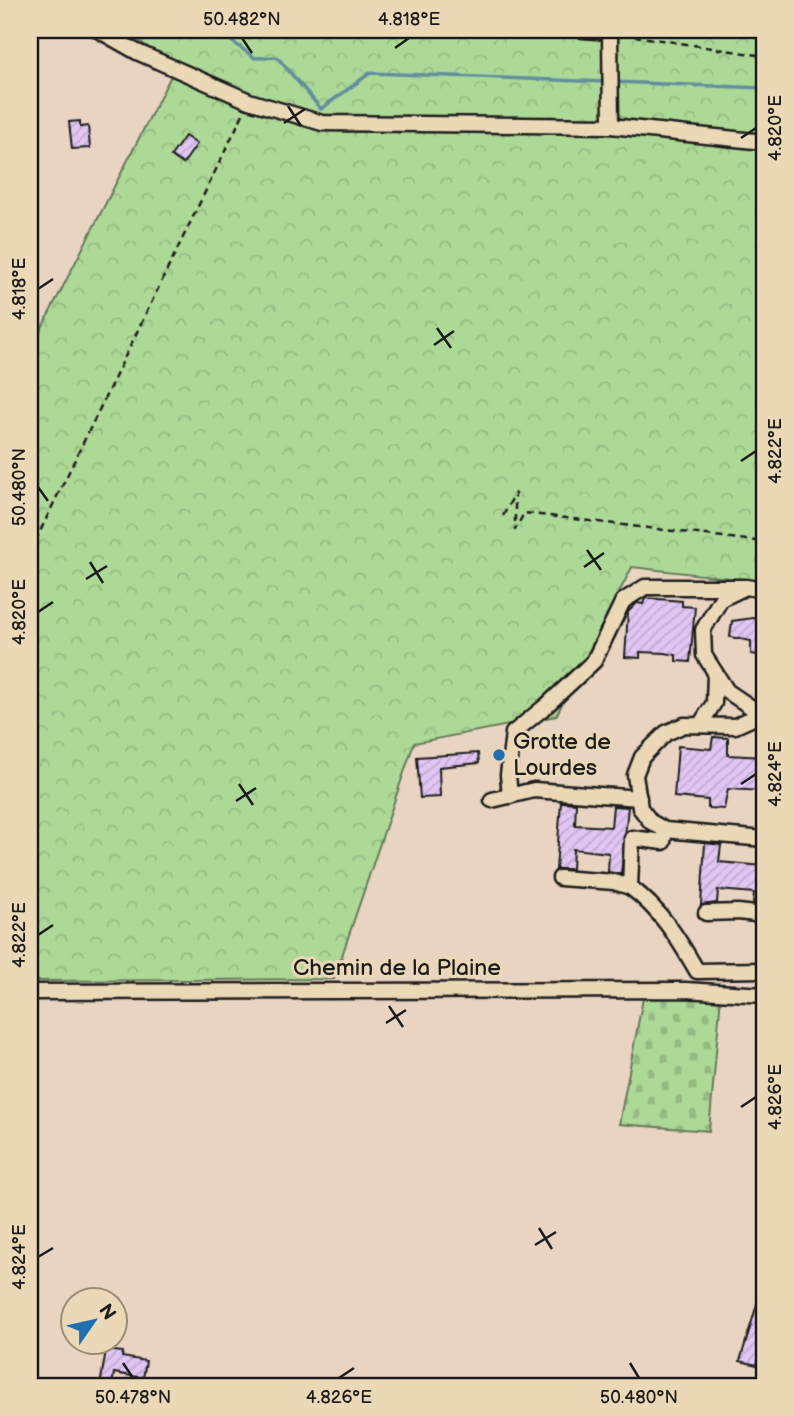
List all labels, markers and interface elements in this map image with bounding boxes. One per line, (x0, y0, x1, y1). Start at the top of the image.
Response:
text: 50.482°N (203, 9, 281, 30)
text: 4.818°E (378, 9, 440, 30)
text: 4.820°E (765, 95, 786, 161)
text: 4.818°E (9, 258, 30, 320)
text: 4.822°E (765, 418, 786, 484)
text: 50.480°N (9, 448, 30, 526)
text: 4.820°E (9, 579, 30, 645)
place label: Grotte de Lourdes (513, 728, 611, 782)
text: 4.824°E (765, 741, 786, 807)
marker: Grotte de Lourdes (491, 747, 507, 763)
text: 4.822°E (9, 902, 30, 968)
street label: Chemin de la Plaine (293, 954, 501, 982)
text: 4.826°E (765, 1064, 786, 1130)
text: 4.824°E (9, 1224, 30, 1290)
north arrow (60, 1286, 130, 1356)
text: N (93, 1300, 120, 1325)
text: 50.478°N (95, 1387, 171, 1408)
text: 4.826°E (306, 1387, 372, 1408)
text: 50.480°N (600, 1387, 678, 1408)

